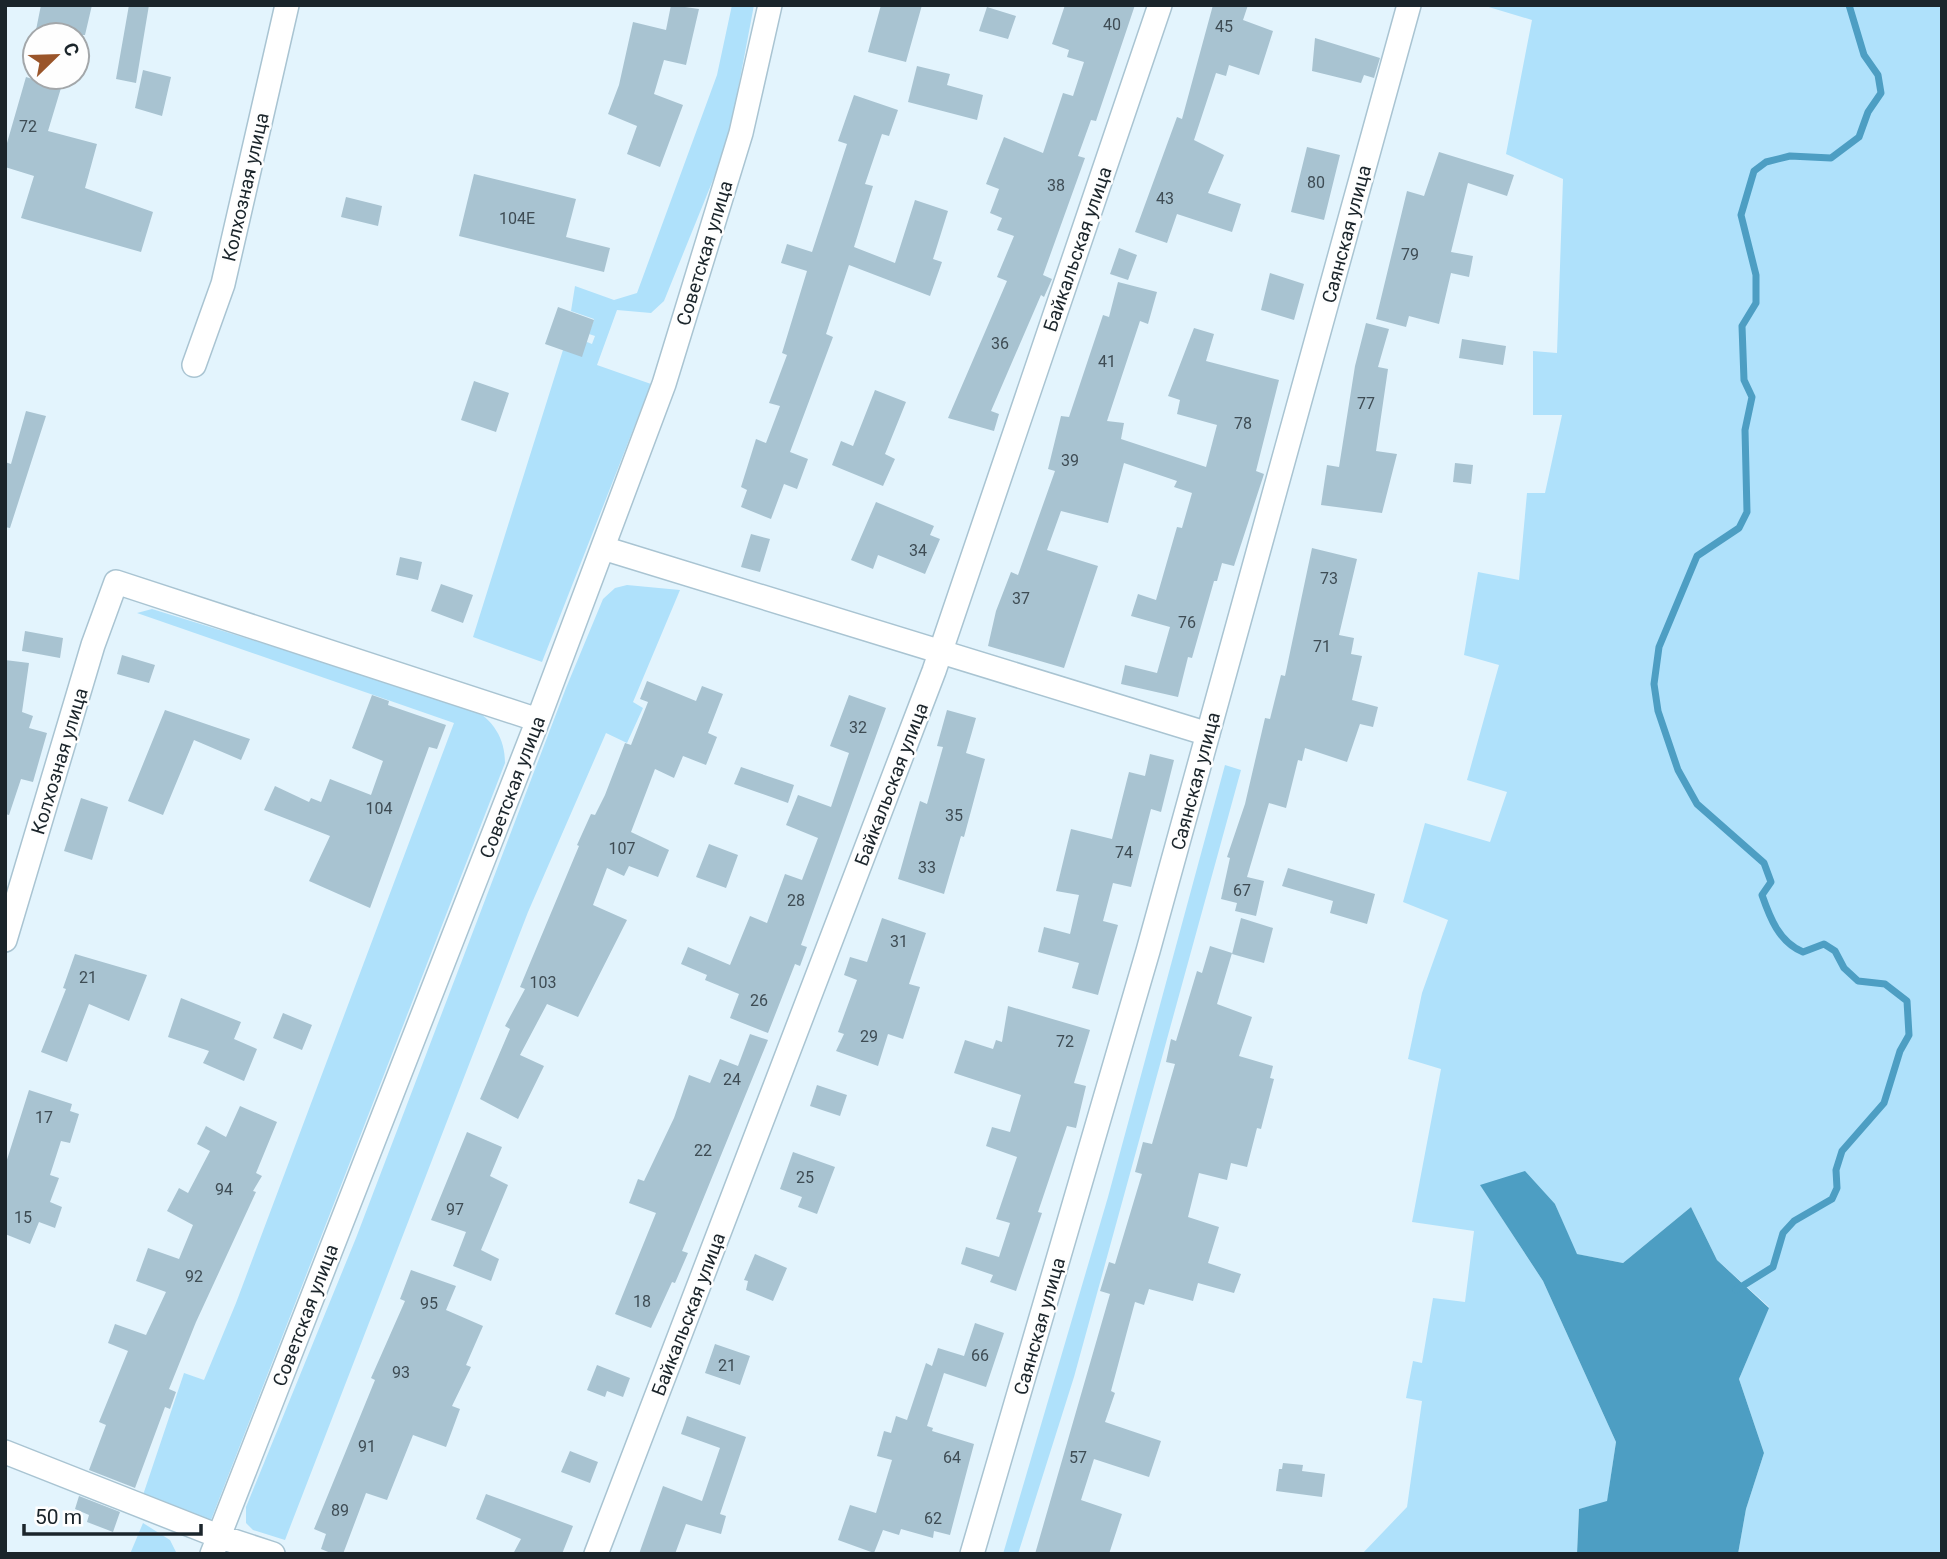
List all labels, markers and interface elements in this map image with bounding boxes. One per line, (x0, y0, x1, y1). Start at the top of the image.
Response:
house number: 40 (1103, 15, 1121, 34)
house number: 45 (1215, 17, 1233, 36)
north arrow (21, 21, 91, 91)
text: С (58, 39, 84, 60)
street label: Колхозная улица (217, 110, 274, 264)
house number: 72 (19, 117, 37, 136)
street label: Саянская улица (1317, 163, 1376, 306)
street label: Байкальская улица (1038, 164, 1117, 335)
house number: 80 (1307, 173, 1325, 192)
house number: 38 (1047, 176, 1065, 195)
street label: Советская улица (672, 178, 737, 328)
house number: 43 (1156, 189, 1174, 208)
house number: 104Е (499, 209, 535, 228)
house number: 79 (1401, 245, 1419, 264)
house number: 36 (991, 334, 1009, 353)
house number: 41 (1098, 352, 1116, 371)
house number: 77 (1357, 394, 1375, 413)
house number: 78 (1234, 414, 1252, 433)
house number: 39 (1061, 451, 1079, 470)
house number: 34 (909, 541, 927, 560)
house number: 73 (1320, 569, 1338, 588)
house number: 37 (1012, 589, 1030, 608)
house number: 76 (1178, 613, 1196, 632)
house number: 71 (1313, 637, 1331, 656)
street label: Колхозная улица (26, 685, 93, 837)
street label: Байкальская улица (850, 699, 933, 869)
street label: Саянская улица (1166, 710, 1225, 853)
street label: Советская улица (475, 713, 550, 861)
house number: 32 (849, 718, 867, 737)
house number: 104 (366, 799, 392, 818)
house number: 35 (945, 806, 963, 825)
house number: 107 (609, 839, 635, 858)
house number: 74 (1115, 843, 1133, 862)
house number: 33 (918, 858, 936, 877)
house number: 67 (1233, 881, 1251, 900)
house number: 28 (787, 891, 805, 910)
house number: 31 (890, 932, 908, 951)
house number: 21 (79, 968, 97, 987)
house number: 103 (530, 973, 556, 992)
house number: 26 (750, 991, 768, 1010)
house number: 29 (860, 1027, 878, 1046)
house number: 72 (1056, 1032, 1074, 1051)
house number: 24 (723, 1070, 741, 1089)
house number: 17 (35, 1108, 53, 1127)
house number: 22 (694, 1141, 712, 1160)
house number: 25 (796, 1168, 814, 1187)
house number: 94 (215, 1180, 233, 1199)
house number: 97 (446, 1200, 464, 1219)
house number: 15 (14, 1208, 32, 1227)
street label: Байкальская улица (647, 1229, 730, 1399)
street label: Советская улица (268, 1241, 343, 1389)
street label: Саянская улица (1009, 1255, 1070, 1398)
house number: 92 (185, 1267, 203, 1286)
house number: 18 (633, 1292, 651, 1311)
house number: 95 (420, 1294, 438, 1313)
house number: 66 (971, 1346, 989, 1365)
house number: 21 (718, 1356, 736, 1375)
house number: 93 (392, 1363, 410, 1382)
house number: 91 (358, 1437, 376, 1456)
house number: 64 (943, 1448, 961, 1467)
house number: 57 (1069, 1448, 1087, 1467)
scale bar (24, 1492, 201, 1536)
house number: 89 (331, 1501, 349, 1520)
text: 50 m (35, 1505, 82, 1529)
house number: 62 (924, 1509, 942, 1528)

